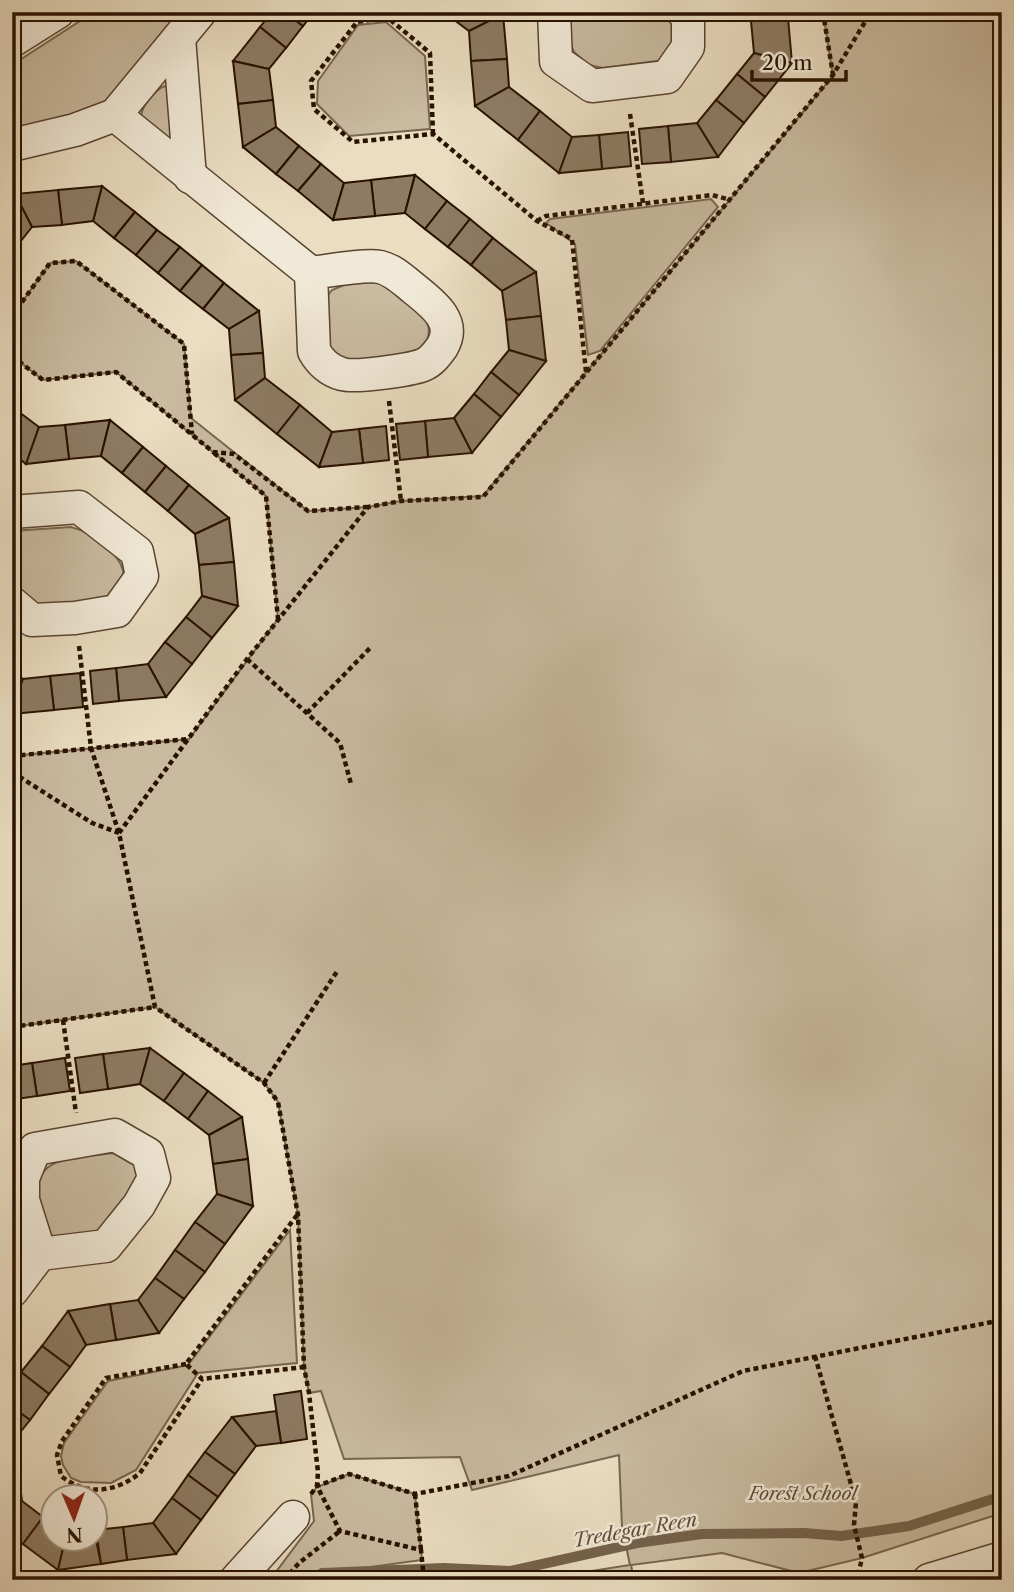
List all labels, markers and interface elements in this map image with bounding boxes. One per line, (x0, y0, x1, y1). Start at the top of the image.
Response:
scale bar (752, 38, 846, 82)
text: 20 m (762, 50, 813, 75)
park label: Forest School (747, 1483, 859, 1505)
north arrow (38, 1484, 108, 1554)
water label: Tredegar Reen (571, 1508, 699, 1552)
text: N (66, 1523, 83, 1546)

